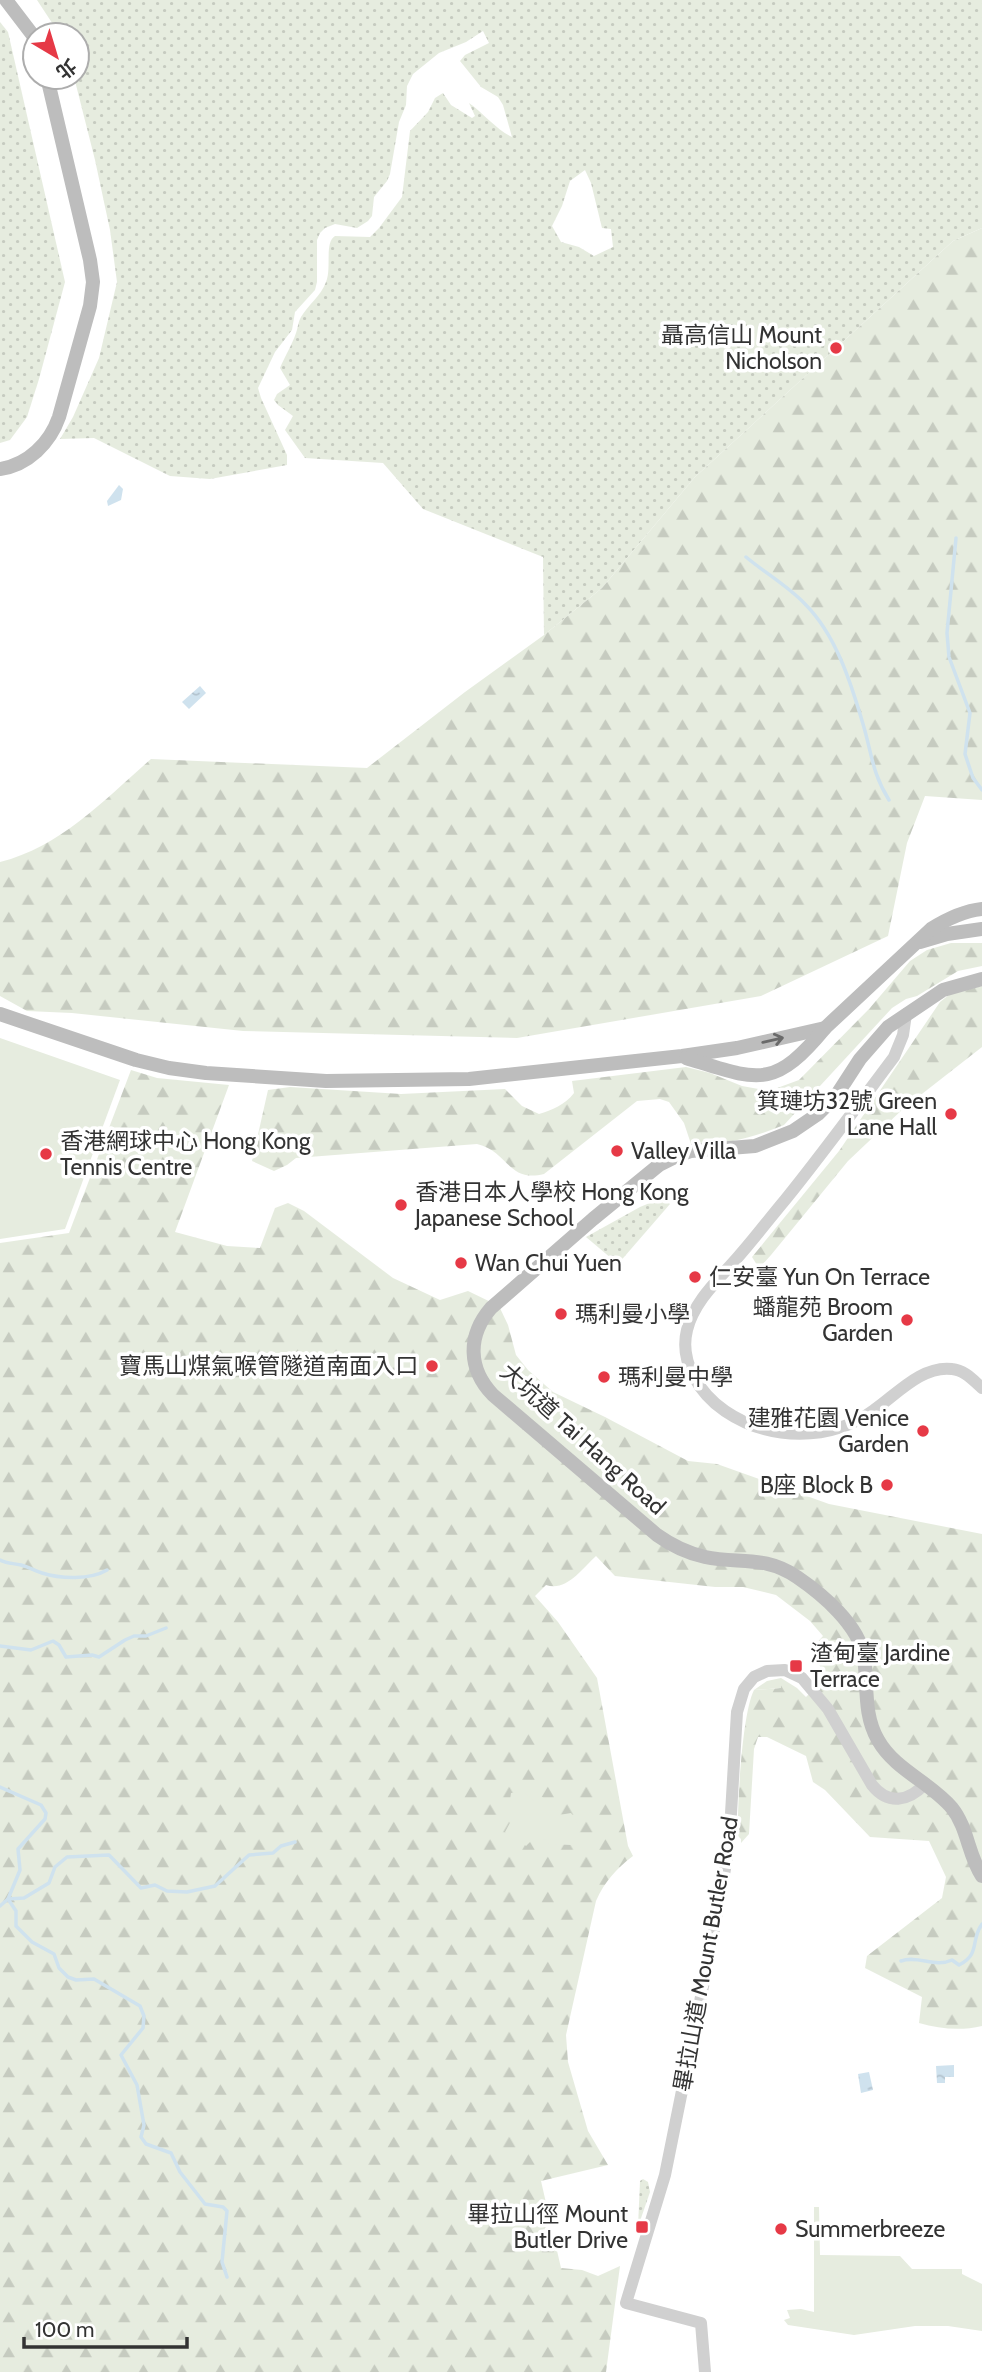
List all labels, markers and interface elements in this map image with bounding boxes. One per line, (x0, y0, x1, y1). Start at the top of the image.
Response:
north arrow (21, 21, 91, 91)
text: 北 (52, 54, 81, 84)
place label: 聶高信山 Mount Nicholson (661, 321, 822, 375)
marker: 聶高信山 Mount Nicholson (828, 340, 844, 356)
one-way arrow (761, 1033, 784, 1046)
place label: 箕璉坊32號 Green Lane Hall (757, 1087, 938, 1141)
marker: 箕璉坊32號 Green Lane Hall (943, 1106, 959, 1122)
place label: 香港網球中心 Hong Kong Tennis Centre (60, 1127, 311, 1181)
place label: Valley Villa (631, 1137, 736, 1165)
marker: Valley Villa (609, 1143, 625, 1159)
marker: 香港網球中心 Hong Kong Tennis Centre (38, 1146, 54, 1162)
place label: 香港日本人學校 Hong Kong Japanese School (414, 1178, 689, 1232)
marker: 香港日本人學校 Hong Kong Japanese School (393, 1197, 409, 1213)
place label: Wan Chui Yuen (475, 1249, 622, 1277)
marker: Wan Chui Yuen (453, 1255, 469, 1271)
place label: 仁安臺 Yun On Terrace (709, 1263, 930, 1291)
marker: 仁安臺 Yun On Terrace (687, 1269, 703, 1285)
place label: 蟠龍苑 Broom Garden (753, 1293, 893, 1347)
place label: 瑪利曼小學 (575, 1300, 690, 1328)
marker: 瑪利曼小學 (553, 1306, 569, 1322)
marker: 蟠龍苑 Broom Garden (899, 1312, 915, 1328)
place label: 寶馬山煤氣喉管隧道南面入口 (119, 1352, 418, 1380)
street label: 大坑道 Tai Hang Road (495, 1357, 671, 1521)
marker: 寶馬山煤氣喉管隧道南面入口 (424, 1358, 440, 1374)
place label: 瑪利曼中學 (618, 1363, 733, 1391)
marker: 瑪利曼中學 (596, 1369, 612, 1385)
place label: 建雅花園 Venice Garden (748, 1404, 909, 1458)
marker: 建雅花園 Venice Garden (915, 1423, 931, 1439)
place label: B座 Block B (760, 1471, 873, 1499)
marker: B座 Block B (879, 1477, 895, 1493)
place label: 渣甸臺 Jardine Terrace (810, 1639, 950, 1693)
marker: 渣甸臺 Jardine Terrace (788, 1658, 804, 1674)
street label: 畢拉山道 Mount Butler Road (668, 1814, 744, 2094)
place label: 畢拉山徑 Mount Butler Drive (467, 2200, 628, 2254)
place label: Summerbreeze (795, 2215, 946, 2243)
marker: 畢拉山徑 Mount Butler Drive (634, 2219, 650, 2235)
marker: Summerbreeze (773, 2221, 789, 2237)
scale bar (24, 2306, 187, 2350)
text: 100 m (35, 2317, 94, 2342)

